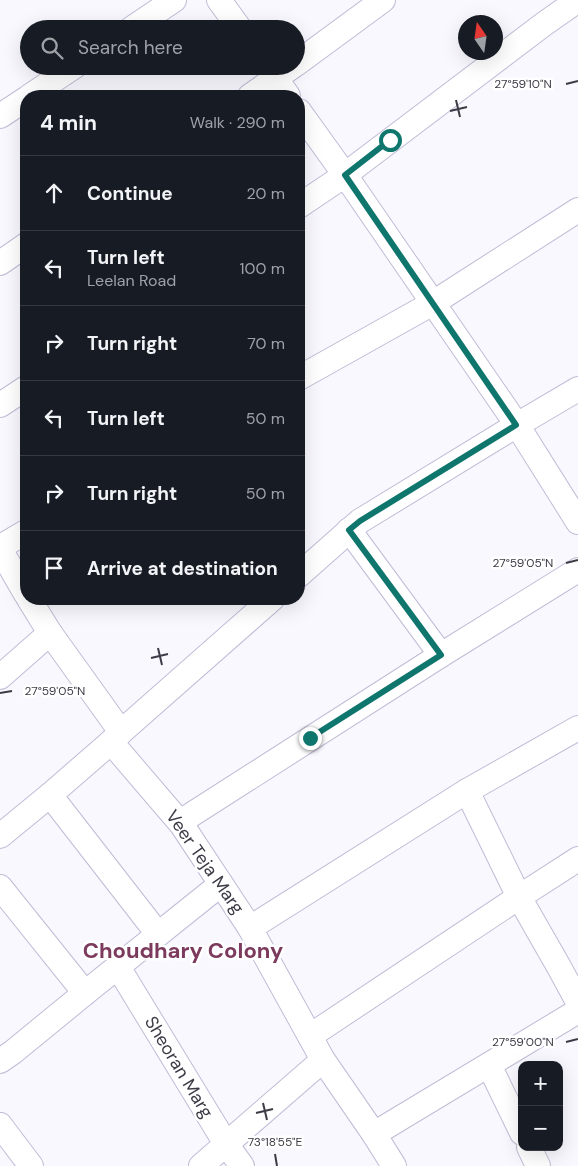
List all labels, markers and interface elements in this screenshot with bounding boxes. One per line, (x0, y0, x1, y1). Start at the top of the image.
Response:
north arrow (458, 15, 503, 60)
search box (20, 20, 305, 75)
icon: search (38, 34, 66, 62)
text: Search here (78, 35, 183, 60)
text: 27°59'10"N (494, 76, 552, 92)
text: 4 min (40, 109, 97, 137)
text: Walk · 290 m (190, 112, 285, 133)
route start (379, 129, 402, 152)
icon: ahead (40, 179, 68, 207)
text: Continue (87, 181, 173, 206)
text: 20 m (246, 183, 285, 204)
text: Turn left (87, 245, 165, 270)
icon: left (40, 254, 68, 282)
text: 100 m (240, 258, 285, 279)
text: Leelan Road (87, 270, 176, 291)
icon: right (40, 329, 68, 357)
text: Turn right (87, 331, 177, 356)
text: 70 m (247, 333, 285, 354)
icon: left (40, 404, 68, 432)
text: Turn left (87, 406, 165, 431)
text: 50 m (246, 408, 285, 429)
icon: right (40, 479, 68, 507)
text: Turn right (87, 481, 177, 506)
text: 50 m (246, 483, 285, 504)
icon: arrive (40, 554, 68, 582)
text: 27°59'05"N (493, 555, 553, 571)
text: Arrive at destination (87, 556, 278, 581)
text: 27°59'05"N (25, 683, 85, 699)
route end (299, 727, 322, 750)
street label: Veer Teja Marg (160, 805, 250, 919)
district label: Choudhary Colony (83, 936, 283, 965)
street label: Sheoran Marg (139, 1012, 219, 1122)
text: 27°59'00"N (492, 1034, 554, 1050)
map controls (518, 1061, 563, 1151)
button: + (518, 1061, 563, 1106)
button: − (518, 1106, 563, 1151)
text: 73°18'55"E (248, 1134, 303, 1150)

